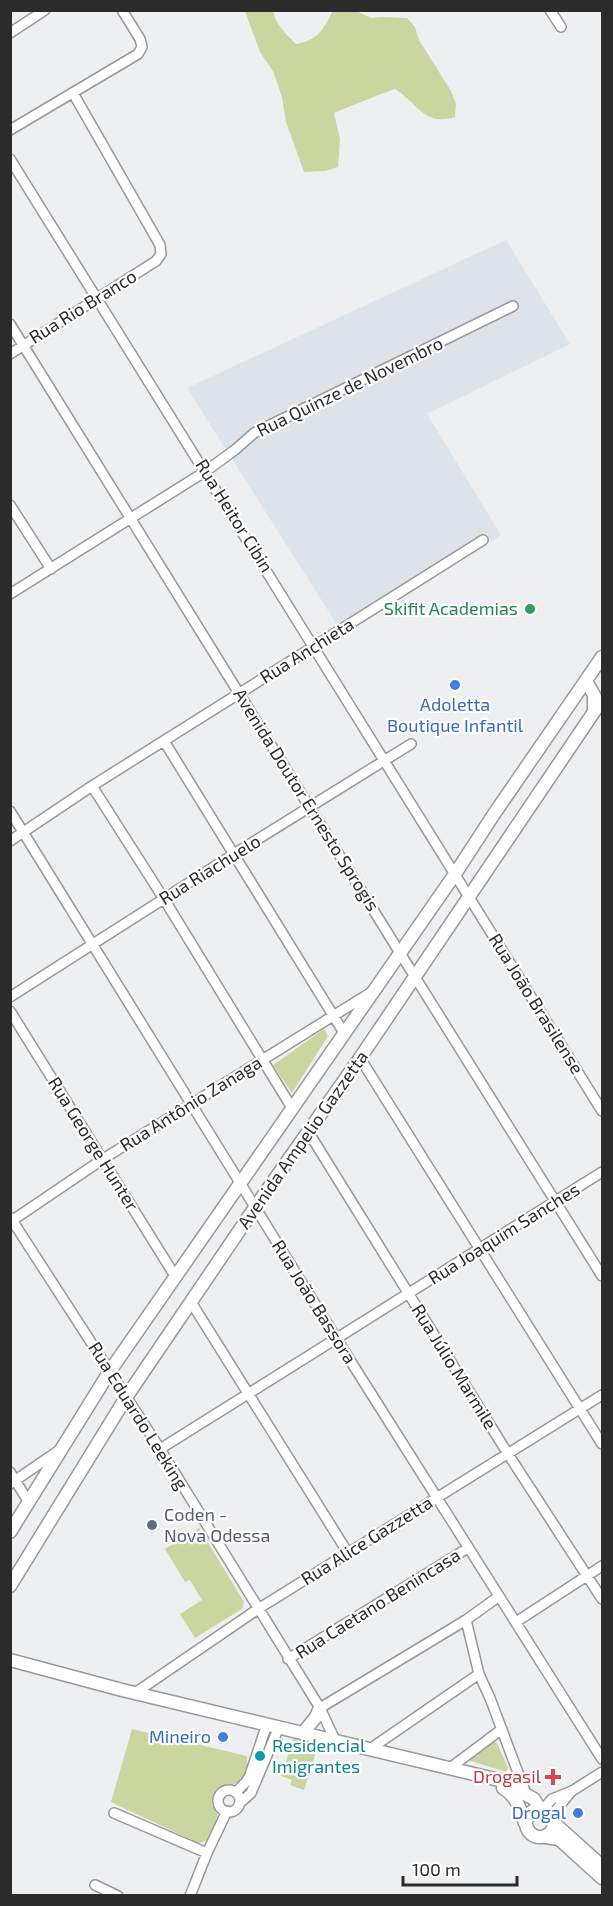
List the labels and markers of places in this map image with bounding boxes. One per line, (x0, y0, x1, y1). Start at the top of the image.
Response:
place label: Skifit Academias (384, 597, 518, 619)
marker: Skifit Academias (523, 602, 537, 616)
marker: Adoletta Boutique Infantil (448, 678, 462, 692)
place label: Adoletta Boutique Infantil (387, 693, 524, 736)
place label: Coden - Nova Odessa (164, 1503, 270, 1546)
marker: Coden - Nova Odessa (145, 1518, 159, 1532)
place label: Mineiro (149, 1725, 211, 1747)
marker: Mineiro (216, 1730, 230, 1744)
place label: Residencial Imigrantes (272, 1734, 366, 1777)
marker: Residencial Imigrantes (253, 1749, 267, 1763)
place label: Drogasil (473, 1765, 542, 1787)
marker: Drogasil (546, 1770, 560, 1784)
place label: Drogal (512, 1801, 567, 1823)
marker: Drogal (571, 1806, 585, 1820)

